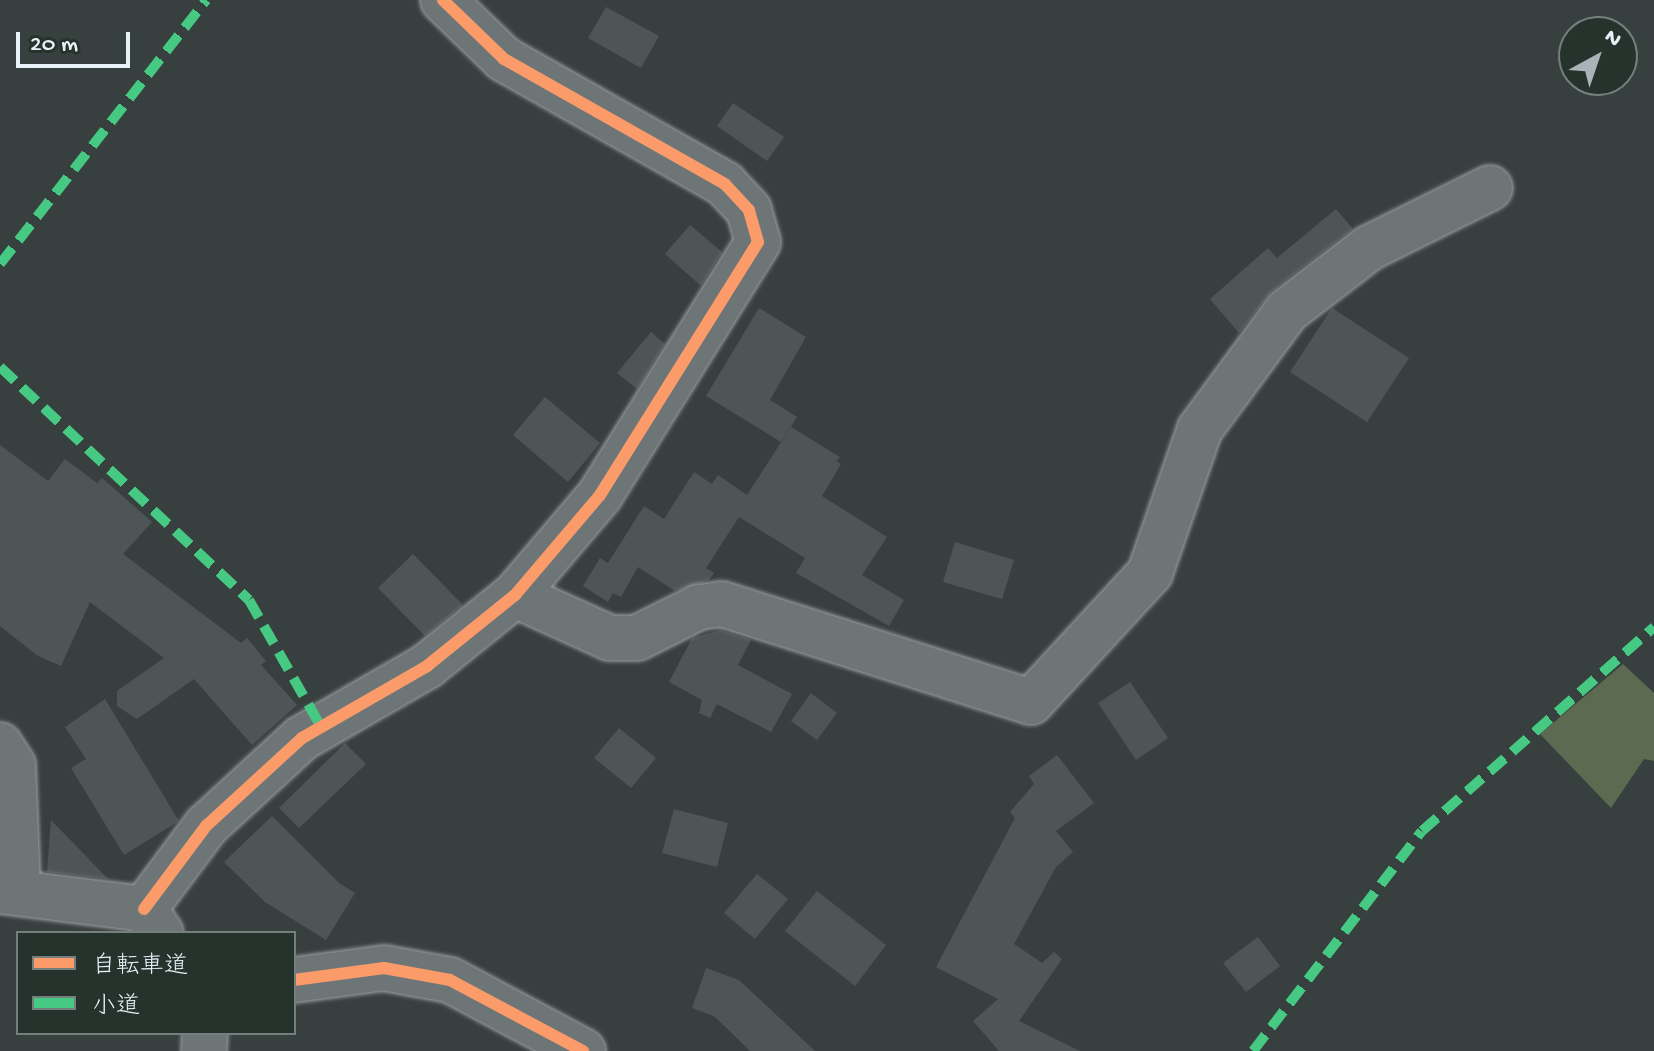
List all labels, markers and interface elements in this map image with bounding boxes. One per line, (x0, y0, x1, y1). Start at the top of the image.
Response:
scale bar (20, 16, 134, 66)
north arrow (1558, 16, 1638, 96)
text: N (1598, 25, 1626, 54)
text: 20 m (30, 31, 78, 60)
legend (16, 931, 296, 1035)
text: 自転車道 (92, 953, 188, 982)
text: 小道 (92, 993, 140, 1022)

